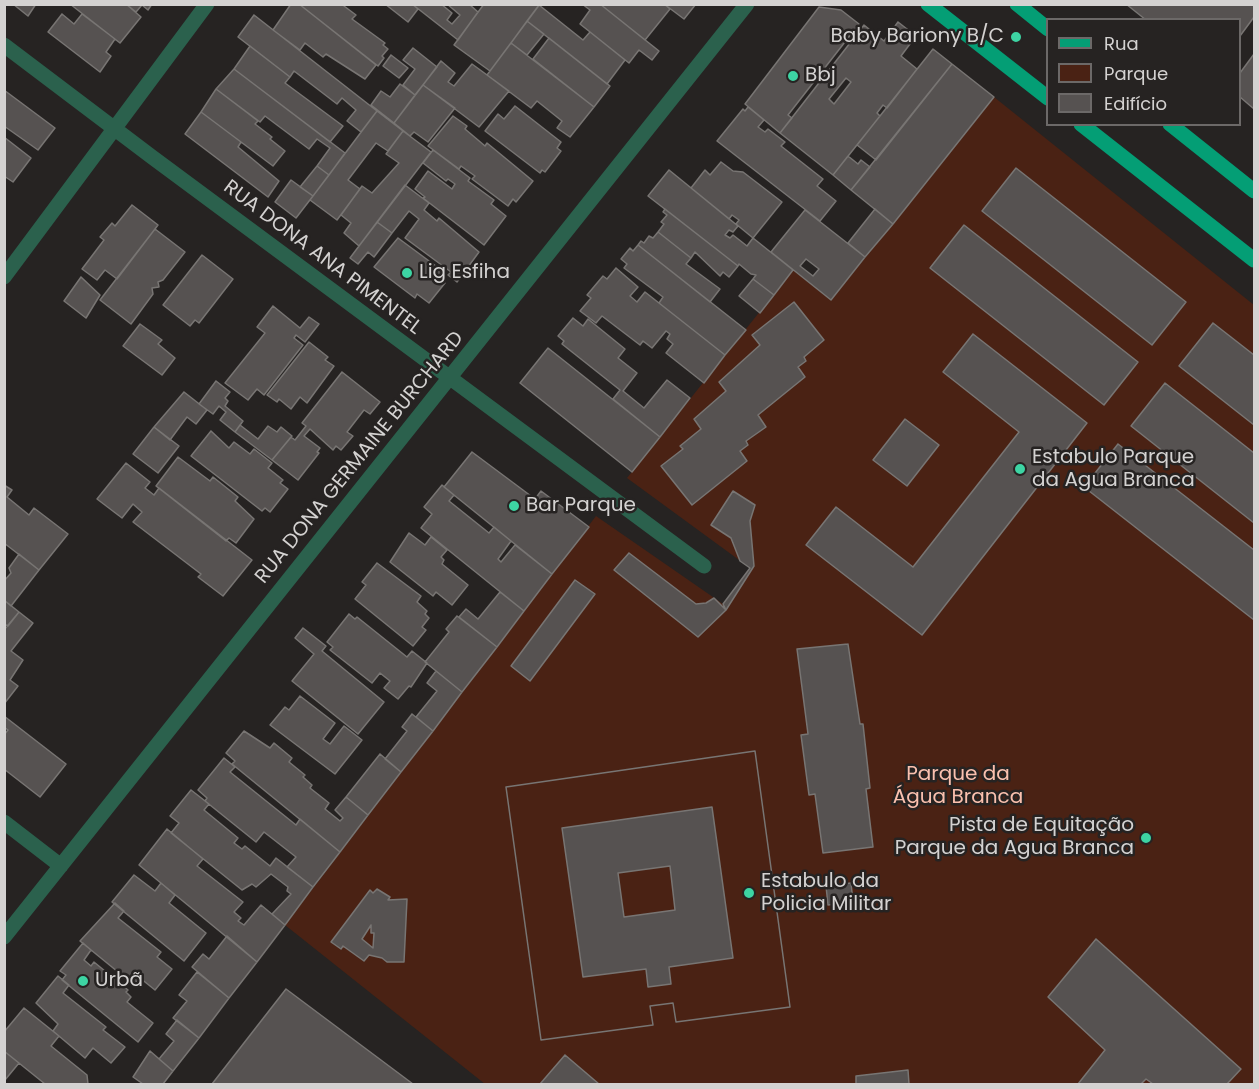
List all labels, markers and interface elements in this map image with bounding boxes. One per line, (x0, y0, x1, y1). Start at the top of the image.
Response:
legend (1046, 18, 1241, 126)
place label: Baby Bariony B/C (831, 25, 1004, 49)
marker: Baby Bariony B/C (1009, 30, 1023, 44)
text: Rua (1104, 31, 1139, 56)
text: Parque (1104, 61, 1168, 86)
place label: Bbj (805, 64, 836, 88)
marker: Bbj (786, 69, 800, 83)
text: Edifício (1104, 91, 1167, 116)
street label: RUA DONA ANA PIMENTEL (218, 176, 426, 340)
place label: Lig Esfiha (419, 261, 510, 285)
marker: Lig Esfiha (400, 266, 414, 280)
street label: RUA DONA GERMAINE BURCHARD (251, 327, 469, 589)
place label: Estabulo Parque da Agua Branca (1032, 446, 1195, 493)
marker: Estabulo Parque da Agua Branca (1013, 462, 1027, 476)
place label: Bar Parque (526, 494, 636, 518)
marker: Bar Parque (507, 499, 521, 513)
park label: Parque da Água Branca (893, 763, 1023, 810)
place label: Pista de Equitação Parque da Agua Branca (895, 814, 1134, 861)
marker: Pista de Equitação Parque da Agua Branca (1139, 831, 1153, 845)
place label: Estabulo da Policia Militar (761, 870, 891, 917)
marker: Estabulo da Policia Militar (742, 886, 756, 900)
place label: Urbã (95, 969, 143, 993)
marker: Urbã (76, 974, 90, 988)

